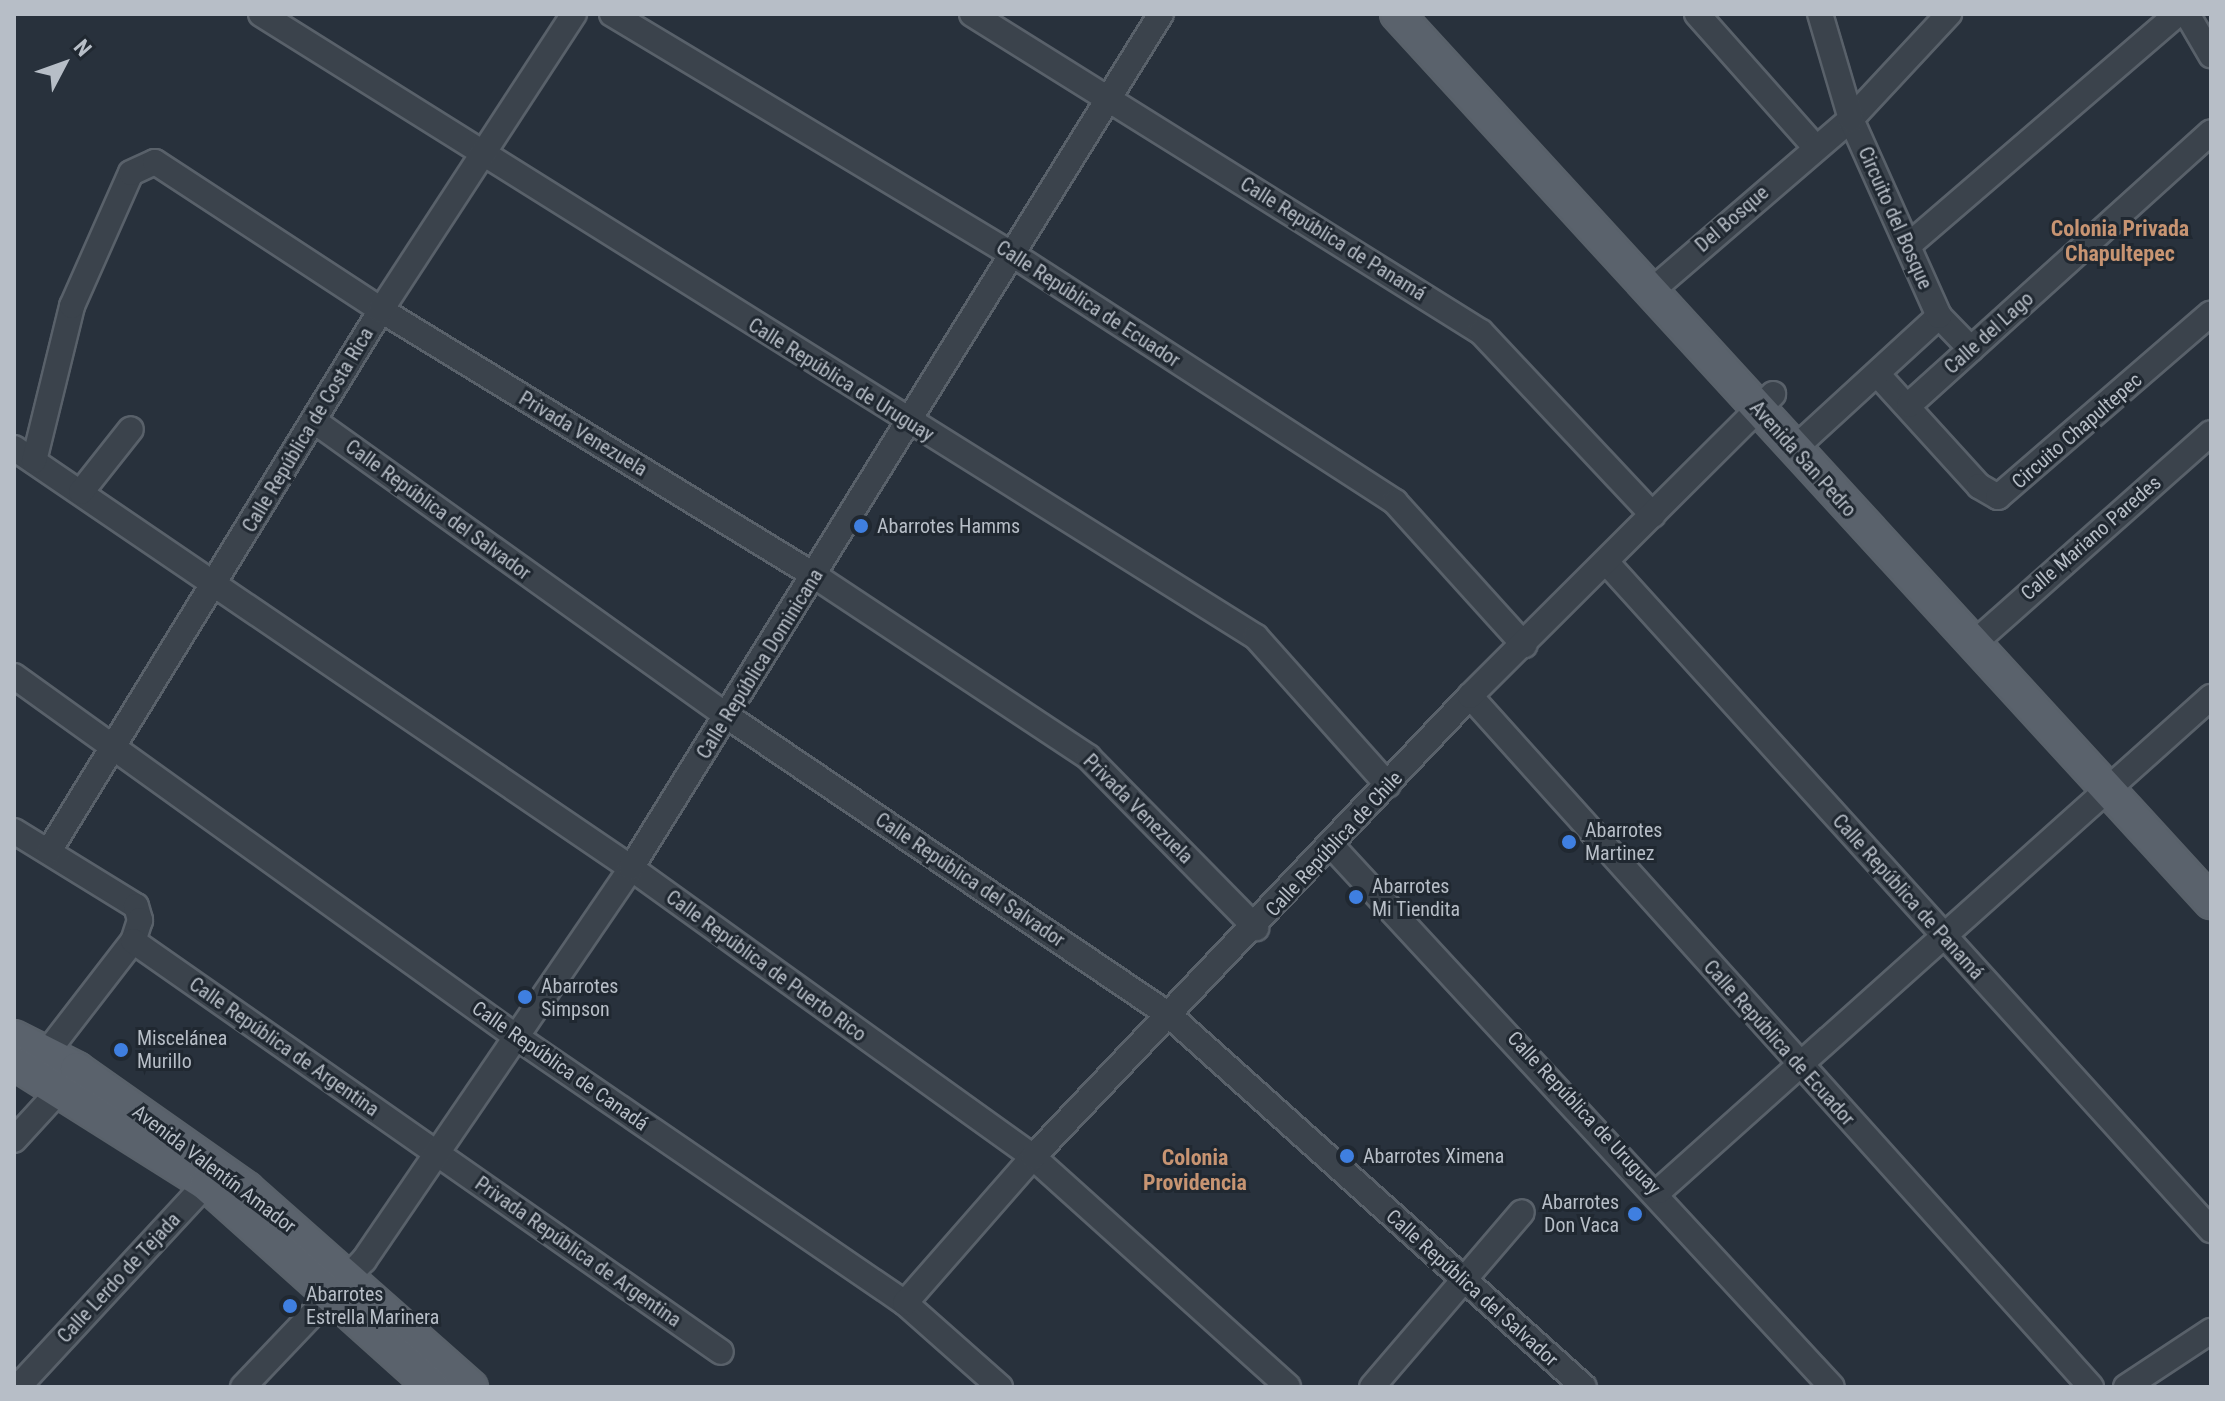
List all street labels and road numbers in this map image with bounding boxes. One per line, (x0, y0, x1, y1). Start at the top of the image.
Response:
street label: Circuito del Bosque (1853, 143, 1937, 293)
street label: Calle República de Panamá (1236, 172, 1430, 306)
street label: Del Bosque (1691, 181, 1773, 257)
street label: Calle República de Ecuador (992, 236, 1184, 372)
street label: Calle del Lago (1940, 287, 2038, 379)
street label: Calle República de Uruguay (744, 313, 938, 447)
street label: Calle República de Costa Rica (237, 323, 379, 537)
street label: Circuito Chapultepec (2007, 368, 2147, 494)
street label: Privada Venezuela (515, 386, 651, 482)
street label: Avenida San Pedro (1745, 396, 1861, 522)
street label: Calle República del Salvador (341, 435, 535, 585)
street label: Calle Mariano Paredes (2016, 471, 2166, 605)
street label: Calle República Dominicana (692, 565, 828, 763)
street label: Privada Venezuela (1078, 749, 1198, 869)
street label: Calle República de Chile (1261, 767, 1407, 921)
street label: Calle República del Salvador (871, 808, 1069, 952)
street label: Calle República de Panamá (1827, 809, 1989, 985)
street label: Calle República de Puerto Rico (661, 885, 871, 1047)
street label: Calle República de Ecuador (1698, 955, 1860, 1131)
street label: Calle República de Argentina (185, 972, 383, 1122)
street label: Calle República de Canadá (467, 996, 653, 1136)
street label: Calle República de Uruguay (1502, 1026, 1666, 1200)
street label: Avenida Valentín Amador (128, 1100, 300, 1238)
street label: Privada República de Argentina (470, 1172, 686, 1332)
street label: Calle República del Salvador (1381, 1204, 1563, 1372)
street label: Calle Lerdo de Tejada (52, 1208, 186, 1348)

